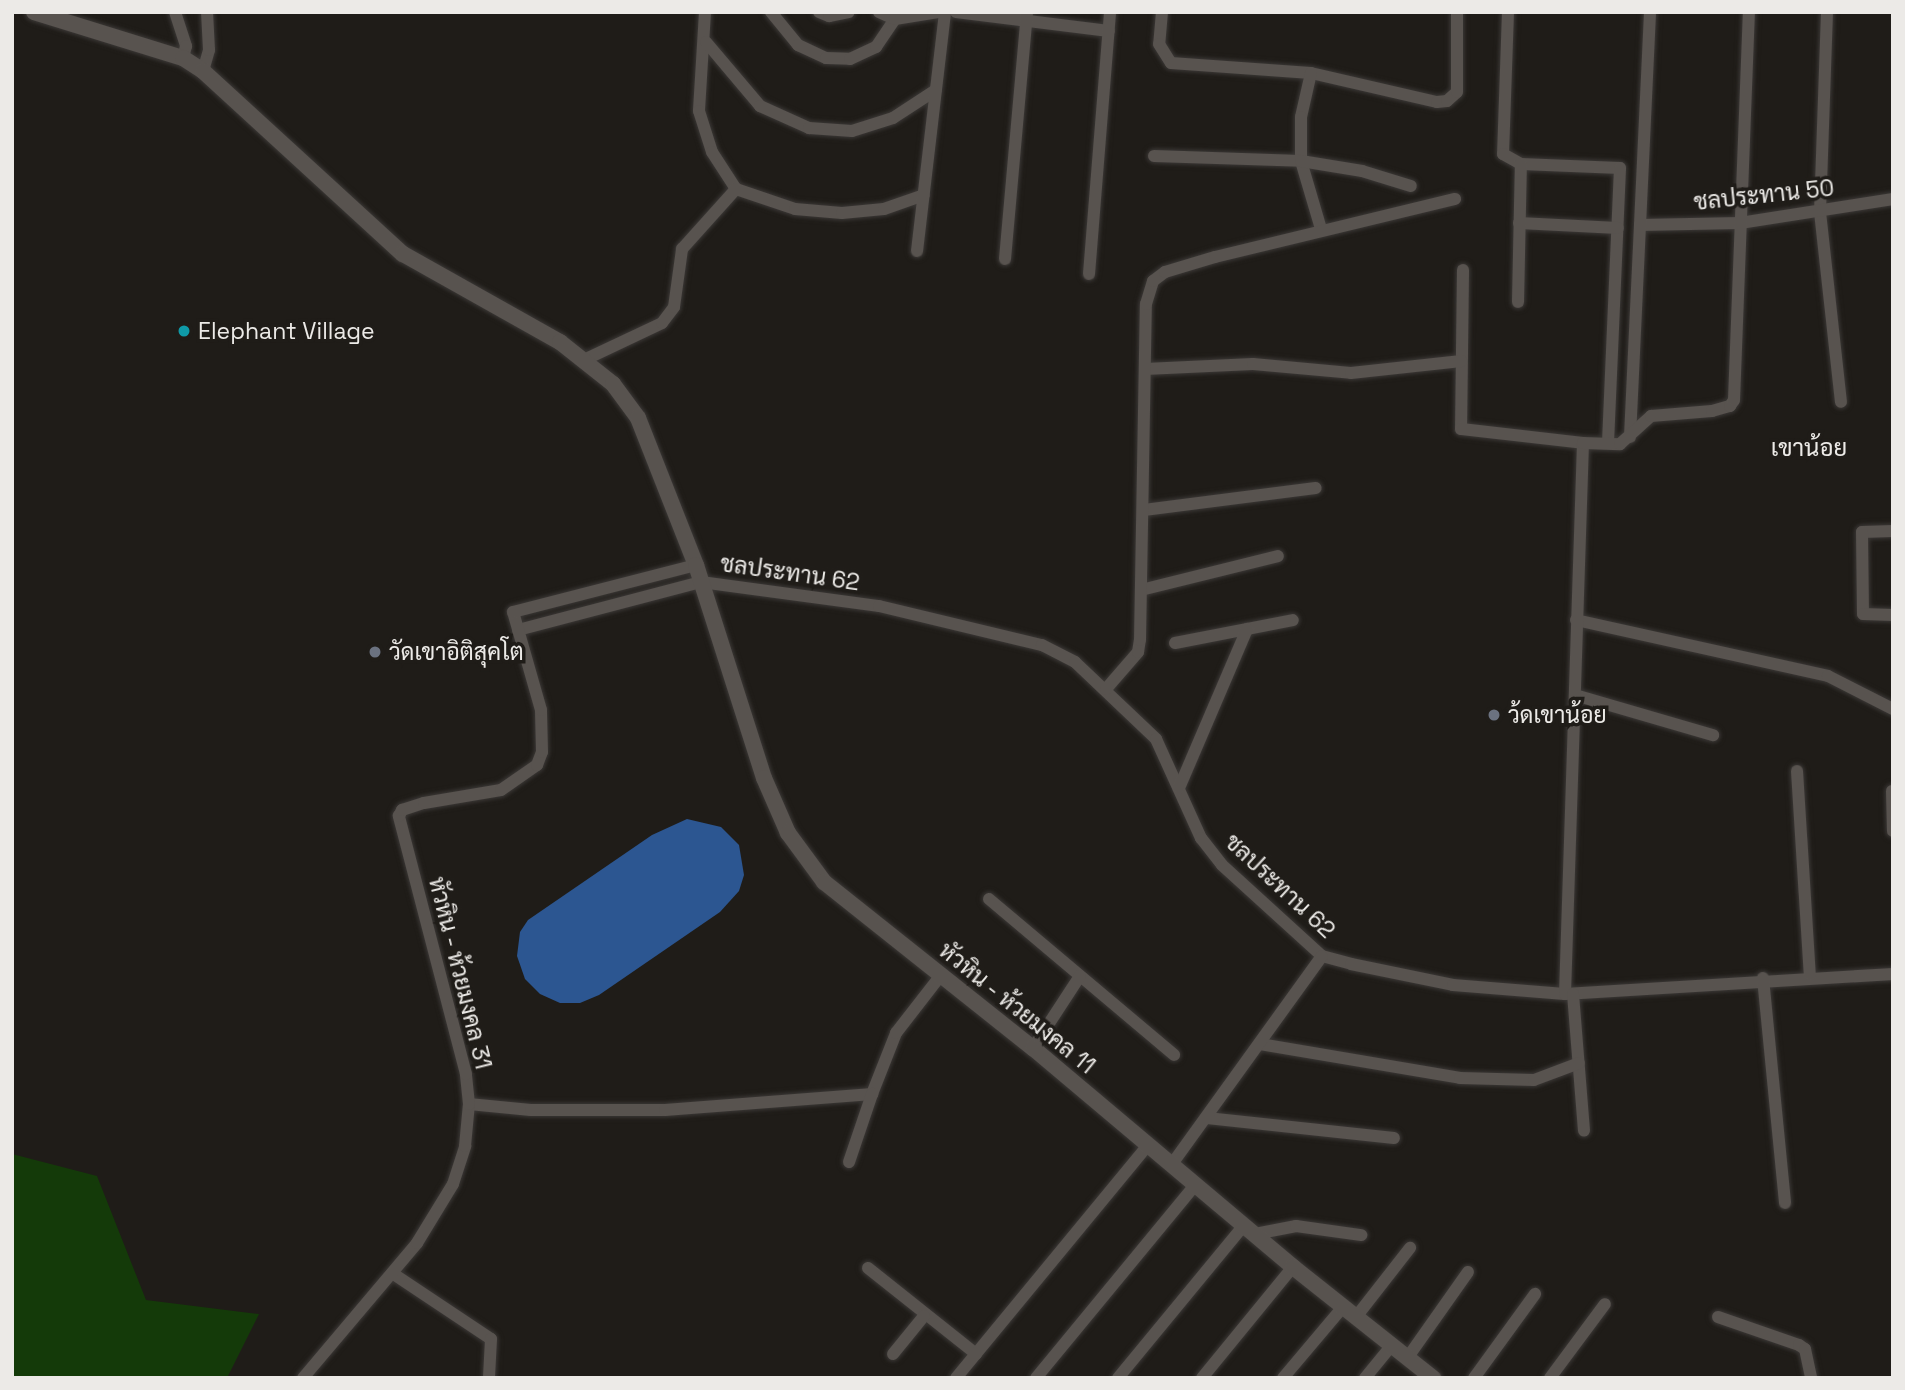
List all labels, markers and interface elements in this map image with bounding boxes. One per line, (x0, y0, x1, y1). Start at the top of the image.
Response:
street label: ชลประทาน 50 (1692, 174, 1836, 216)
place label: Elephant Village (198, 317, 375, 345)
marker: Elephant Village (176, 323, 192, 339)
district label: เขาน้อย (1771, 434, 1847, 462)
street label: ชลประทาน 62 (719, 550, 861, 596)
place label: วัดเขาอิติสุคโต (389, 638, 524, 666)
marker: วัดเขาอิติสุคโต (367, 644, 383, 660)
place label: ว้ดเขาน้อย (1508, 701, 1607, 729)
marker: ว้ดเขาน้อย (1486, 707, 1502, 723)
street label: ชลประทาน 62 (1219, 828, 1341, 944)
street label: หัวหิน - ห้วยมงคล 31 (423, 873, 497, 1073)
street label: หัวหิน - ห้วยมงคล 11 (933, 936, 1101, 1080)

